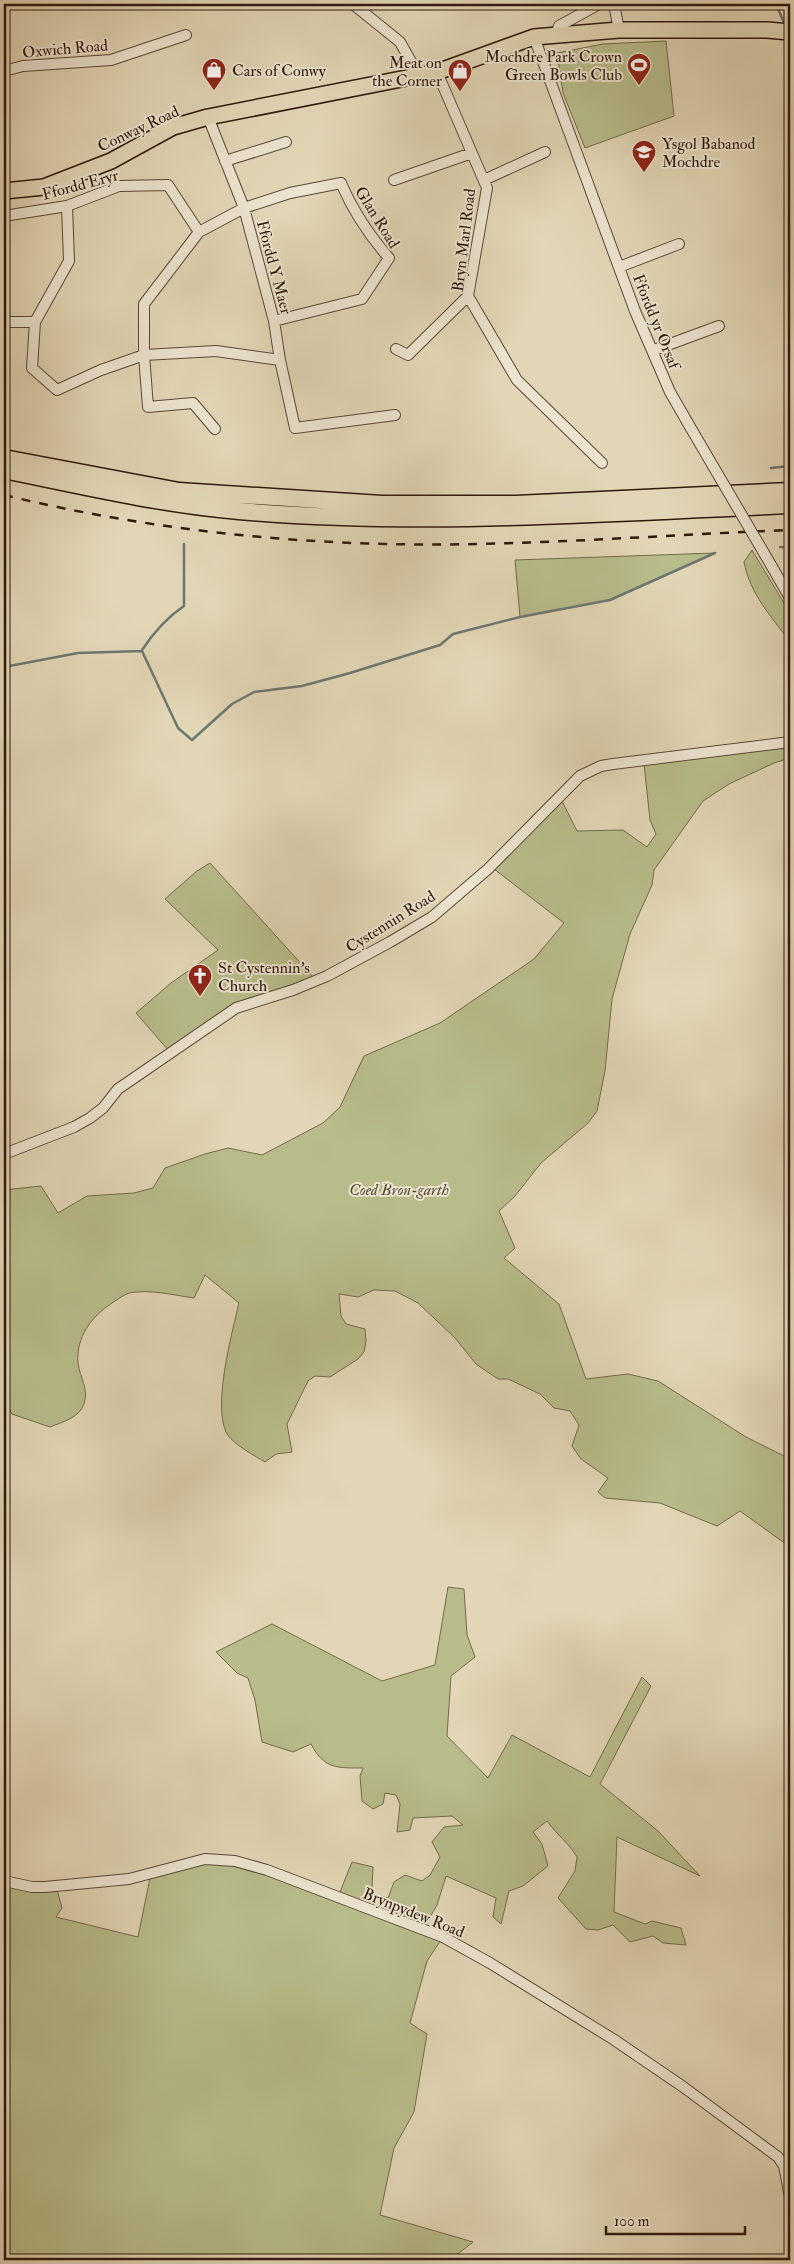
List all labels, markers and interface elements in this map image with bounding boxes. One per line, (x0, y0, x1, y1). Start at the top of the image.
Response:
street label: Oxwich Road (21, 35, 109, 63)
place label: Mochdre Park Crown Green Bowls Club (485, 47, 622, 85)
sports icon: Mochdre Park Crown Green Bowls Club (626, 52, 652, 86)
place label: Meat on the Corner (372, 53, 442, 91)
shop icon: Cars of Conwy (201, 57, 227, 91)
shop icon: Meat on the Corner (447, 58, 473, 92)
place label: Cars of Conwy (232, 61, 327, 81)
street label: Conway Road (95, 101, 182, 156)
place label: Ysgol Babanod Mochdre (662, 134, 756, 172)
school or university icon: Ysgol Babanod Mochdre (631, 139, 657, 173)
street label: Ffordd Eryr (40, 165, 121, 205)
street label: Glan Road (350, 183, 404, 252)
street label: Bryn Marl Road (448, 187, 480, 293)
street label: Ffordd Y Maer (252, 218, 296, 317)
street label: Ffordd yr Orsaf (628, 271, 685, 374)
street label: Cystennin Road (342, 886, 439, 957)
place label: St Cystennin's Church (218, 958, 310, 996)
church icon: St Cystennin's Church (187, 963, 213, 997)
park label: Coed Bron-garth (349, 1180, 449, 1200)
street label: Brynpydew Road (360, 1883, 467, 1943)
scale bar (606, 2204, 745, 2236)
text: 100 m (614, 2212, 650, 2231)

